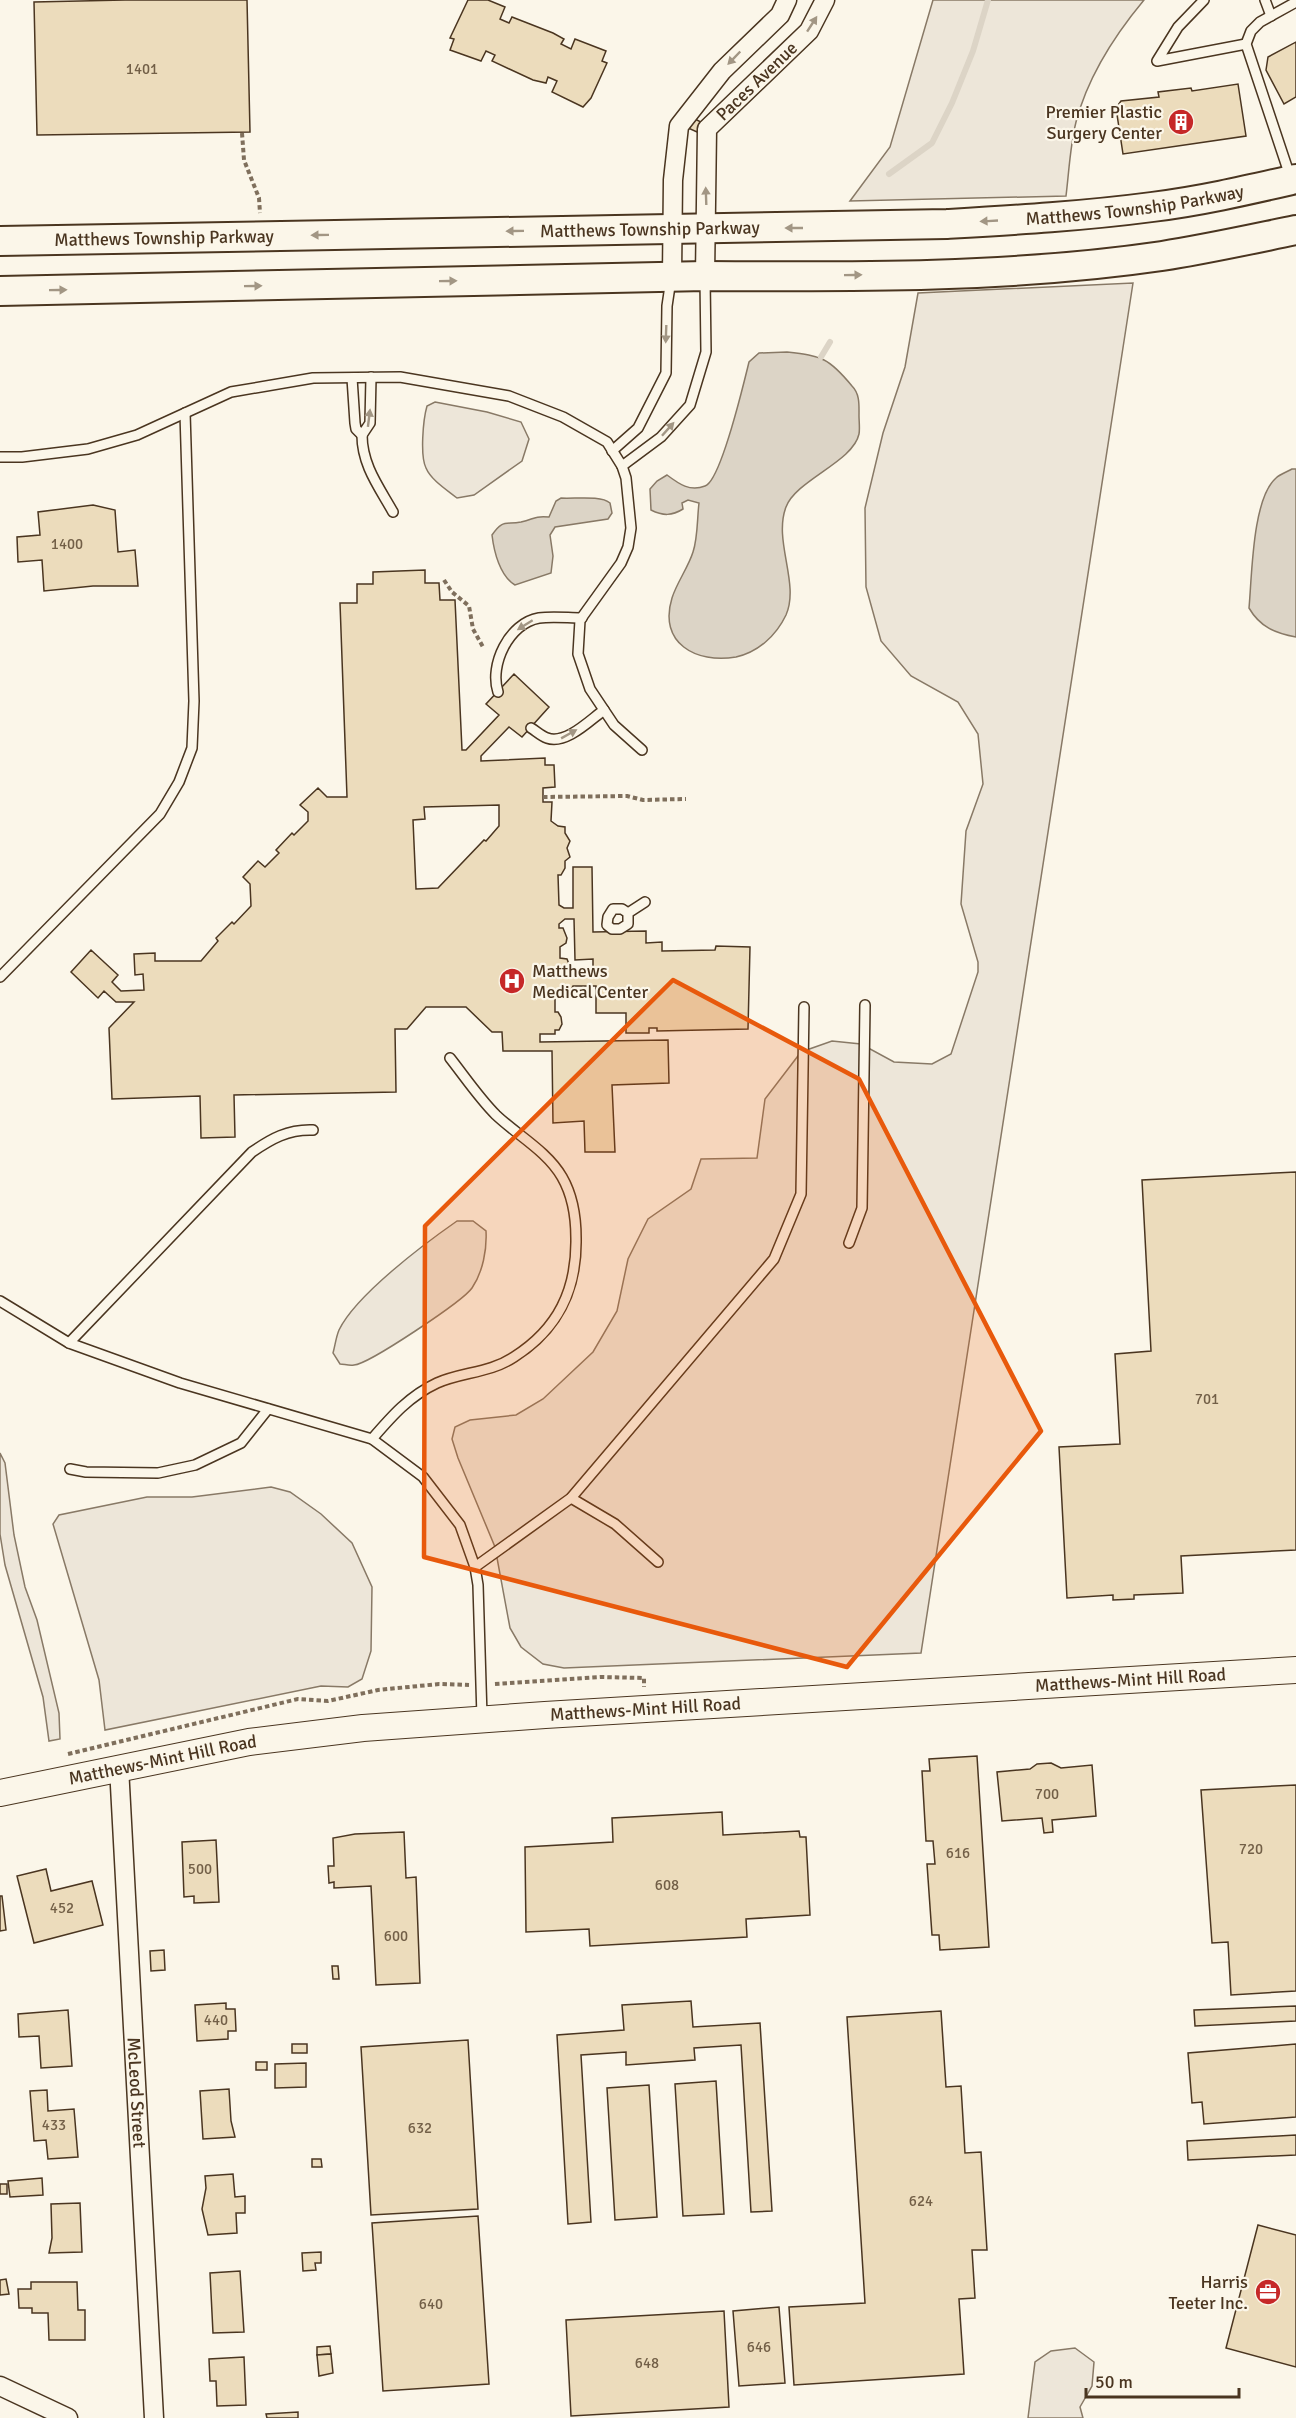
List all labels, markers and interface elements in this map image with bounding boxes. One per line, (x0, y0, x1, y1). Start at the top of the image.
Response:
one-way arrow (806, 16, 817, 32)
street label: Paces Avenue (711, 37, 802, 125)
one-way arrow (727, 51, 741, 66)
house number: 1401 (126, 60, 158, 78)
place label: Premier Plastic Surgery Center (1046, 101, 1162, 144)
building icon: Premier Plastic Surgery Center (1166, 107, 1196, 137)
street label: Matthews Township Parkway (1025, 180, 1246, 230)
one-way arrow (702, 187, 711, 206)
street label: Matthews Township Parkway (540, 216, 761, 242)
one-way arrow (979, 217, 998, 226)
one-way arrow (785, 223, 804, 233)
street label: Matthews Township Parkway (54, 225, 275, 251)
one-way arrow (506, 226, 525, 235)
one-way arrow (311, 230, 330, 239)
one-way arrow (844, 270, 863, 280)
one-way arrow (439, 277, 458, 286)
one-way arrow (244, 281, 263, 291)
one-way arrow (49, 285, 68, 295)
one-way arrow (662, 325, 671, 344)
one-way arrow (364, 408, 373, 427)
one-way arrow (661, 422, 674, 437)
house number: 1400 (51, 535, 83, 553)
one-way arrow (517, 620, 533, 631)
one-way arrow (561, 729, 578, 739)
place label: Matthews Medical Center (532, 960, 648, 1003)
hospital icon: Matthews Medical Center (497, 966, 527, 996)
house number: 701 (1195, 1390, 1219, 1408)
street label: Matthews-Mint Hill Road (1034, 1663, 1227, 1697)
street label: Matthews-Mint Hill Road (549, 1692, 742, 1726)
street label: Matthews-Mint Hill Road (67, 1730, 258, 1790)
house number: 700 (1035, 1785, 1059, 1803)
house number: 720 (1239, 1840, 1263, 1858)
house number: 616 (946, 1844, 970, 1862)
house number: 500 (188, 1860, 212, 1878)
house number: 608 (655, 1876, 679, 1894)
house number: 452 (50, 1899, 74, 1917)
house number: 600 (384, 1927, 408, 1945)
house number: 440 (204, 2011, 228, 2029)
street label: McLeod Street (123, 2037, 150, 2148)
house number: 433 (42, 2116, 66, 2134)
house number: 632 (408, 2119, 432, 2137)
house number: 624 (909, 2192, 933, 2210)
place label: Harris Teeter Inc. (1169, 2271, 1248, 2314)
office icon: Harris Teeter Inc. (1253, 2277, 1283, 2307)
house number: 640 (419, 2295, 443, 2313)
house number: 646 (747, 2338, 771, 2356)
house number: 648 (635, 2354, 659, 2372)
scale bar (1086, 2361, 1239, 2399)
text: 50 m (1095, 2371, 1133, 2393)

